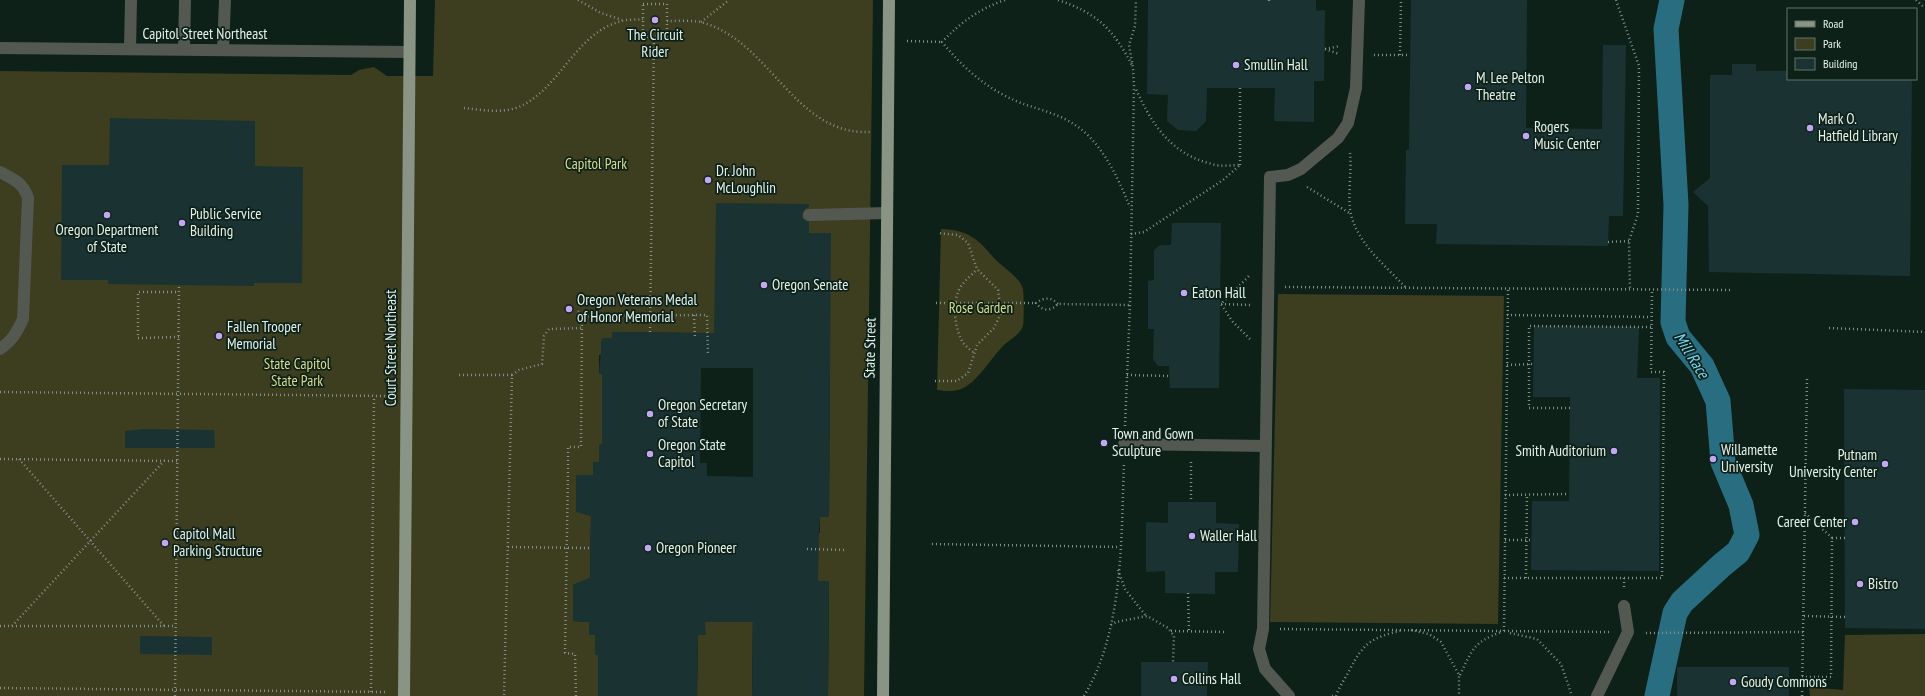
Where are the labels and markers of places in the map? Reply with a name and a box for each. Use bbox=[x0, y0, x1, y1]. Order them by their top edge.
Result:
marker: The Circuit Rider bbox=[650, 15, 660, 25]
place label: The Circuit Rider bbox=[627, 25, 683, 61]
place label: Smullin Hall bbox=[1244, 55, 1308, 74]
marker: Smullin Hall bbox=[1231, 60, 1241, 70]
place label: M. Lee Pelton Theatre bbox=[1476, 68, 1545, 104]
marker: M. Lee Pelton Theatre bbox=[1463, 82, 1473, 92]
place label: Mark O. Hatfield Library bbox=[1818, 109, 1898, 145]
place label: Rogers Music Center bbox=[1534, 117, 1601, 153]
marker: Mark O. Hatfield Library bbox=[1805, 123, 1815, 133]
marker: Rogers Music Center bbox=[1521, 131, 1531, 141]
place label: Dr. John McLoughlin bbox=[716, 161, 776, 197]
marker: Dr. John McLoughlin bbox=[703, 175, 713, 185]
place label: Public Service Building bbox=[190, 204, 261, 240]
marker: Oregon Department of State bbox=[102, 210, 112, 220]
marker: Public Service Building bbox=[177, 218, 187, 228]
place label: Oregon Department of State bbox=[55, 220, 159, 256]
place label: Oregon Senate bbox=[772, 275, 849, 294]
marker: Oregon Senate bbox=[759, 280, 769, 290]
place label: Eaton Hall bbox=[1192, 283, 1246, 302]
marker: Eaton Hall bbox=[1179, 288, 1189, 298]
place label: Oregon Veterans Medal of Honor Memorial bbox=[577, 290, 698, 326]
marker: Oregon Veterans Medal of Honor Memorial bbox=[564, 304, 574, 314]
place label: Fallen Trooper Memorial bbox=[227, 317, 302, 353]
marker: Fallen Trooper Memorial bbox=[214, 331, 224, 341]
place label: Oregon Secretary of State bbox=[658, 395, 748, 431]
marker: Oregon Secretary of State bbox=[645, 409, 655, 419]
place label: Town and Gown Sculpture bbox=[1112, 424, 1194, 460]
place label: Oregon State Capitol bbox=[658, 435, 726, 471]
marker: Town and Gown Sculpture bbox=[1099, 438, 1109, 448]
place label: Willamette University bbox=[1721, 440, 1778, 476]
place label: Smith Auditorium bbox=[1516, 441, 1606, 460]
place label: Putnam University Center bbox=[1789, 445, 1878, 481]
marker: Smith Auditorium bbox=[1609, 446, 1619, 456]
marker: Oregon State Capitol bbox=[645, 449, 655, 459]
marker: Willamette University bbox=[1708, 454, 1718, 464]
marker: Putnam University Center bbox=[1880, 459, 1890, 469]
place label: Career Center bbox=[1777, 512, 1848, 531]
marker: Career Center bbox=[1850, 517, 1860, 527]
place label: Capitol Mall Parking Structure bbox=[173, 524, 262, 560]
place label: Waller Hall bbox=[1200, 526, 1258, 545]
marker: Waller Hall bbox=[1187, 531, 1197, 541]
marker: Capitol Mall Parking Structure bbox=[160, 538, 170, 548]
place label: Oregon Pioneer bbox=[656, 538, 738, 557]
marker: Oregon Pioneer bbox=[643, 543, 653, 553]
place label: Bistro bbox=[1868, 574, 1898, 593]
marker: Bistro bbox=[1855, 579, 1865, 589]
place label: Collins Hall bbox=[1182, 669, 1242, 688]
place label: Goudy Commons bbox=[1741, 672, 1827, 691]
marker: Collins Hall bbox=[1169, 674, 1179, 684]
marker: Goudy Commons bbox=[1728, 677, 1738, 687]

